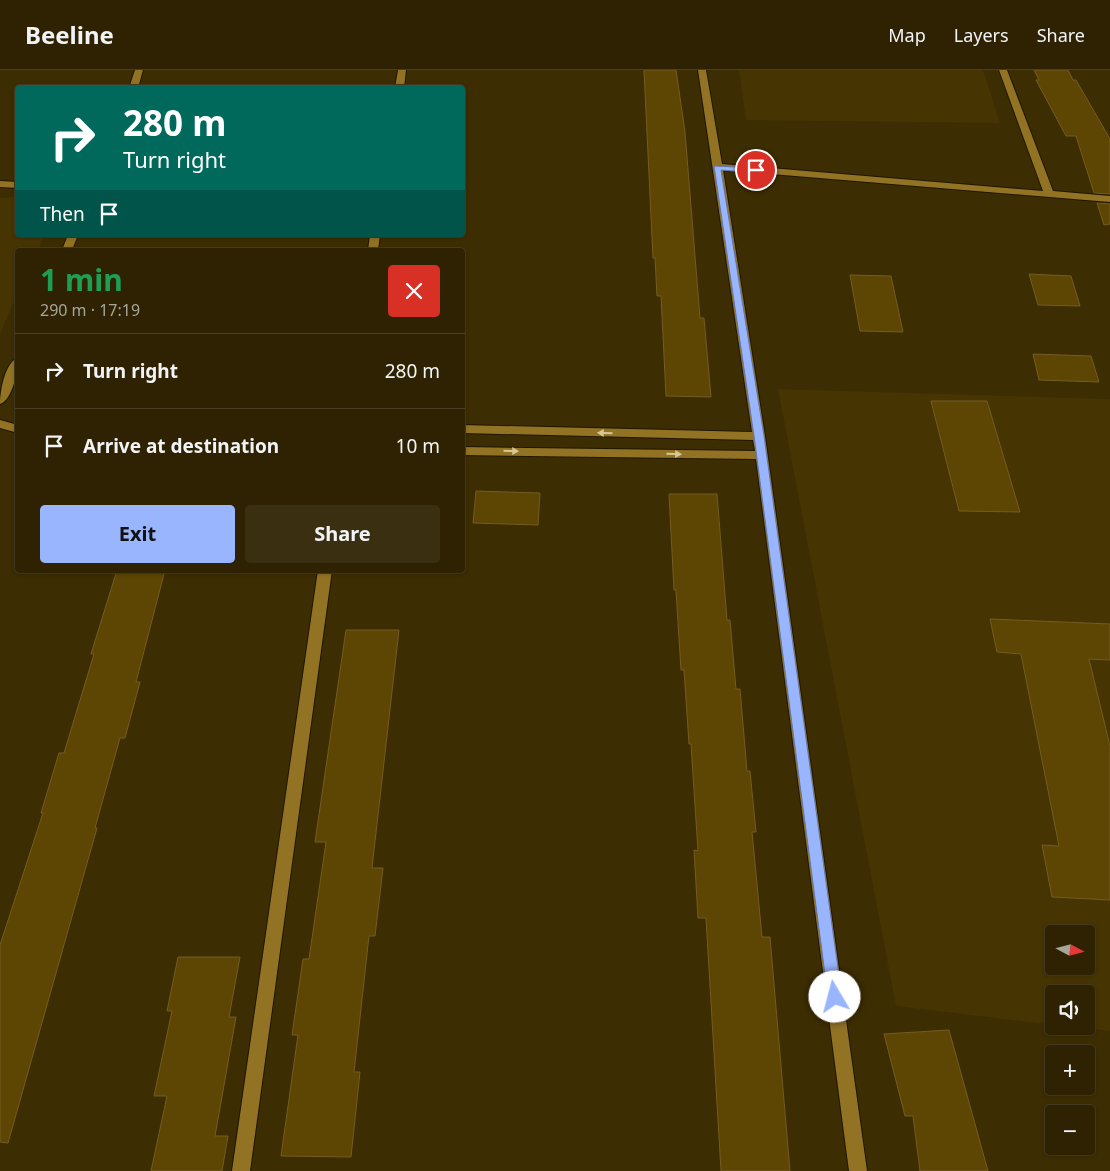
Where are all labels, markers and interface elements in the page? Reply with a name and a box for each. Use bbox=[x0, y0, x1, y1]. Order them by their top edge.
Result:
text: Beeline bbox=[25, 18, 114, 51]
text: Map bbox=[888, 23, 926, 47]
text: Layers bbox=[954, 23, 1009, 47]
text: Share bbox=[1037, 23, 1085, 47]
text: 280 m bbox=[123, 99, 226, 146]
icon: right bbox=[40, 105, 105, 170]
text: Turn right bbox=[123, 144, 226, 174]
pin bbox=[735, 149, 777, 191]
icon: arrive bbox=[742, 156, 770, 184]
icon: arrive bbox=[95, 200, 123, 228]
text: Then bbox=[40, 201, 85, 227]
text: 1 min bbox=[40, 259, 123, 300]
button: close bbox=[388, 265, 440, 317]
text: 290 m · 17:19 bbox=[40, 299, 140, 321]
icon: right bbox=[40, 357, 68, 385]
text: Turn right bbox=[83, 358, 178, 384]
text: 280 m bbox=[385, 358, 440, 384]
one-way arrow bbox=[597, 428, 613, 436]
icon: arrive bbox=[40, 432, 68, 460]
text: Arrive at destination bbox=[83, 433, 279, 459]
text: 10 m bbox=[396, 433, 440, 459]
one-way arrow bbox=[503, 447, 519, 455]
one-way arrow bbox=[666, 450, 682, 458]
button: Exit bbox=[40, 505, 235, 563]
button: Share bbox=[245, 505, 440, 563]
north arrow bbox=[1045, 925, 1095, 975]
map controls bbox=[1045, 925, 1095, 1155]
position arrow bbox=[808, 970, 860, 1022]
button: sound bbox=[1045, 985, 1095, 1035]
button: + bbox=[1045, 1045, 1095, 1095]
button: − bbox=[1045, 1105, 1095, 1155]

